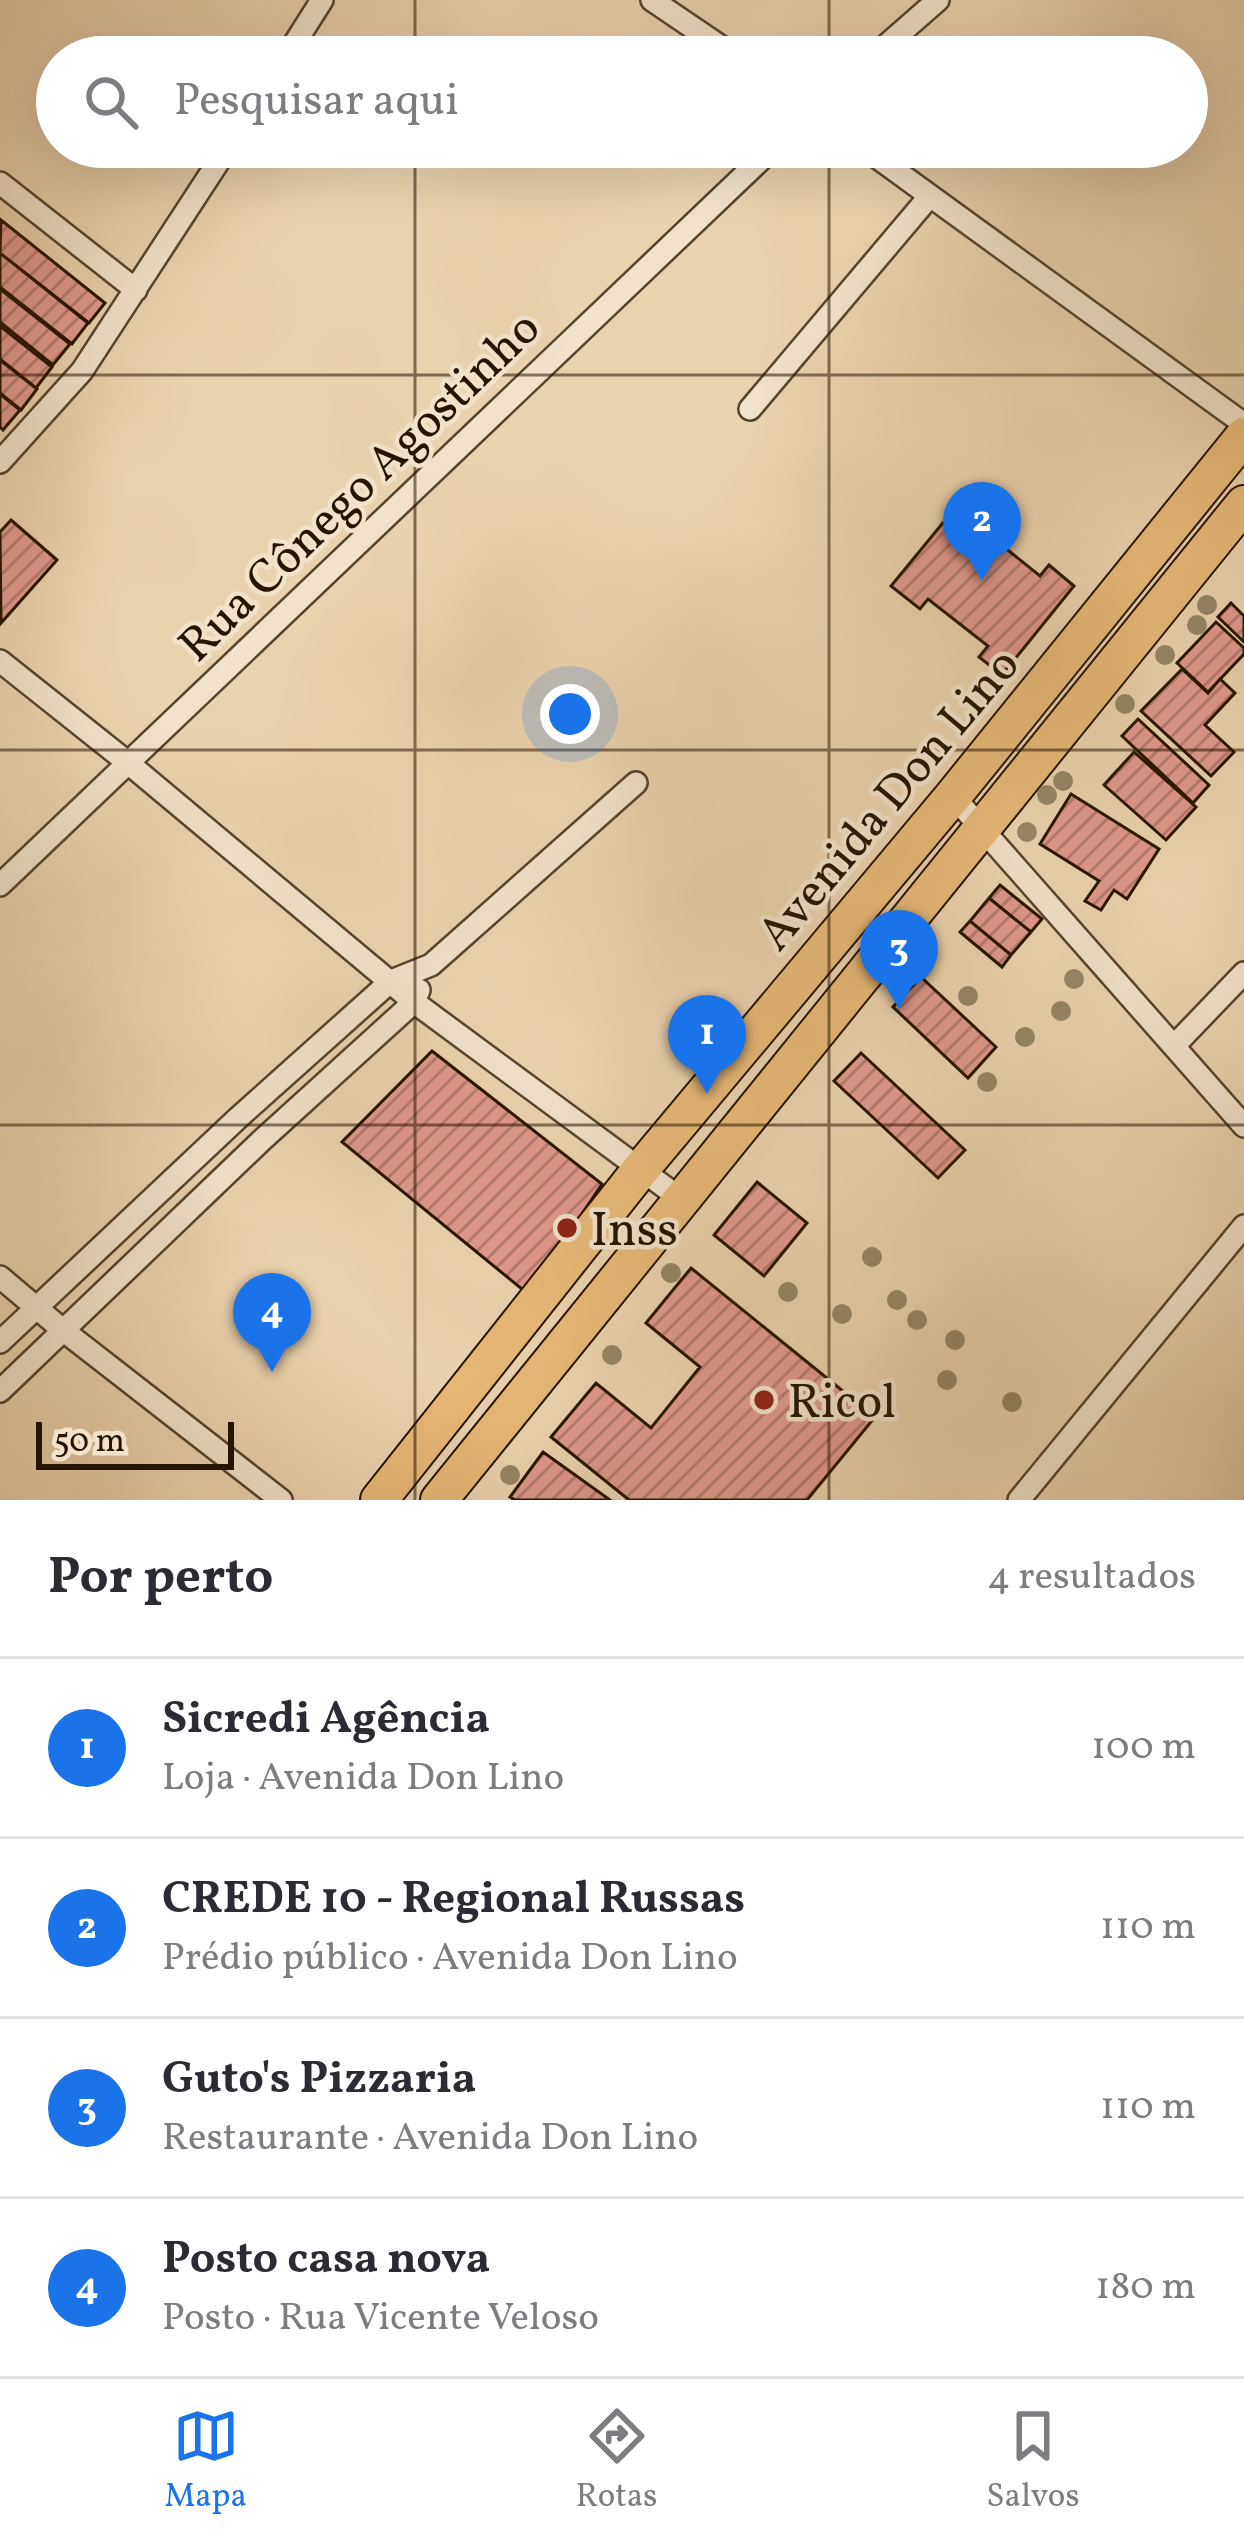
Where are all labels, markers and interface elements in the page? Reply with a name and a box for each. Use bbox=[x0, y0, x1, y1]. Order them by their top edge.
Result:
search box bbox=[36, 36, 1208, 168]
icon: search bbox=[78, 69, 144, 135]
text: Pesquisar aqui bbox=[174, 71, 459, 134]
street label: Rua Cônego Agostinho bbox=[165, 297, 557, 679]
pin: 2 bbox=[943, 482, 1021, 581]
street label: Avenida Don Lino bbox=[744, 635, 1037, 967]
your location bbox=[540, 684, 600, 744]
pin: 3 bbox=[860, 910, 938, 1009]
pin: 1 bbox=[668, 995, 746, 1094]
place label: Inss bbox=[591, 1199, 678, 1266]
marker: Inss bbox=[554, 1215, 580, 1241]
pin: 4 bbox=[233, 1273, 311, 1372]
place label: Ricol bbox=[788, 1371, 896, 1438]
marker: Ricol bbox=[751, 1387, 777, 1413]
scale bar bbox=[36, 1416, 234, 1469]
text: 50 m bbox=[54, 1420, 125, 1466]
text: Por perto bbox=[48, 1543, 273, 1614]
text: 4 resultados bbox=[987, 1551, 1196, 1605]
text: Sicredi Agência bbox=[162, 1689, 490, 1752]
text: 1 bbox=[79, 1721, 95, 1775]
text: 100 m bbox=[1091, 1721, 1196, 1775]
text: Loja · Avenida Don Lino bbox=[162, 1752, 564, 1806]
text: CREDE 10 - Regional Russas bbox=[162, 1869, 745, 1932]
text: 2 bbox=[77, 1901, 97, 1955]
text: 110 m bbox=[1100, 1901, 1196, 1955]
text: Prédio público · Avenida Don Lino bbox=[162, 1932, 738, 1986]
text: Guto's Pizzaria bbox=[162, 2049, 476, 2112]
text: 3 bbox=[77, 2081, 97, 2135]
text: 110 m bbox=[1100, 2081, 1196, 2135]
text: Restaurante · Avenida Don Lino bbox=[162, 2112, 698, 2166]
text: Posto casa nova bbox=[162, 2229, 490, 2292]
text: 4 bbox=[75, 2261, 99, 2315]
text: 180 m bbox=[1095, 2261, 1196, 2315]
text: Posto · Rua Vicente Veloso bbox=[162, 2292, 599, 2346]
tab: Mapa bbox=[164, 2403, 247, 2521]
tab: Rotas bbox=[576, 2403, 657, 2521]
tab: Salvos bbox=[986, 2403, 1080, 2521]

